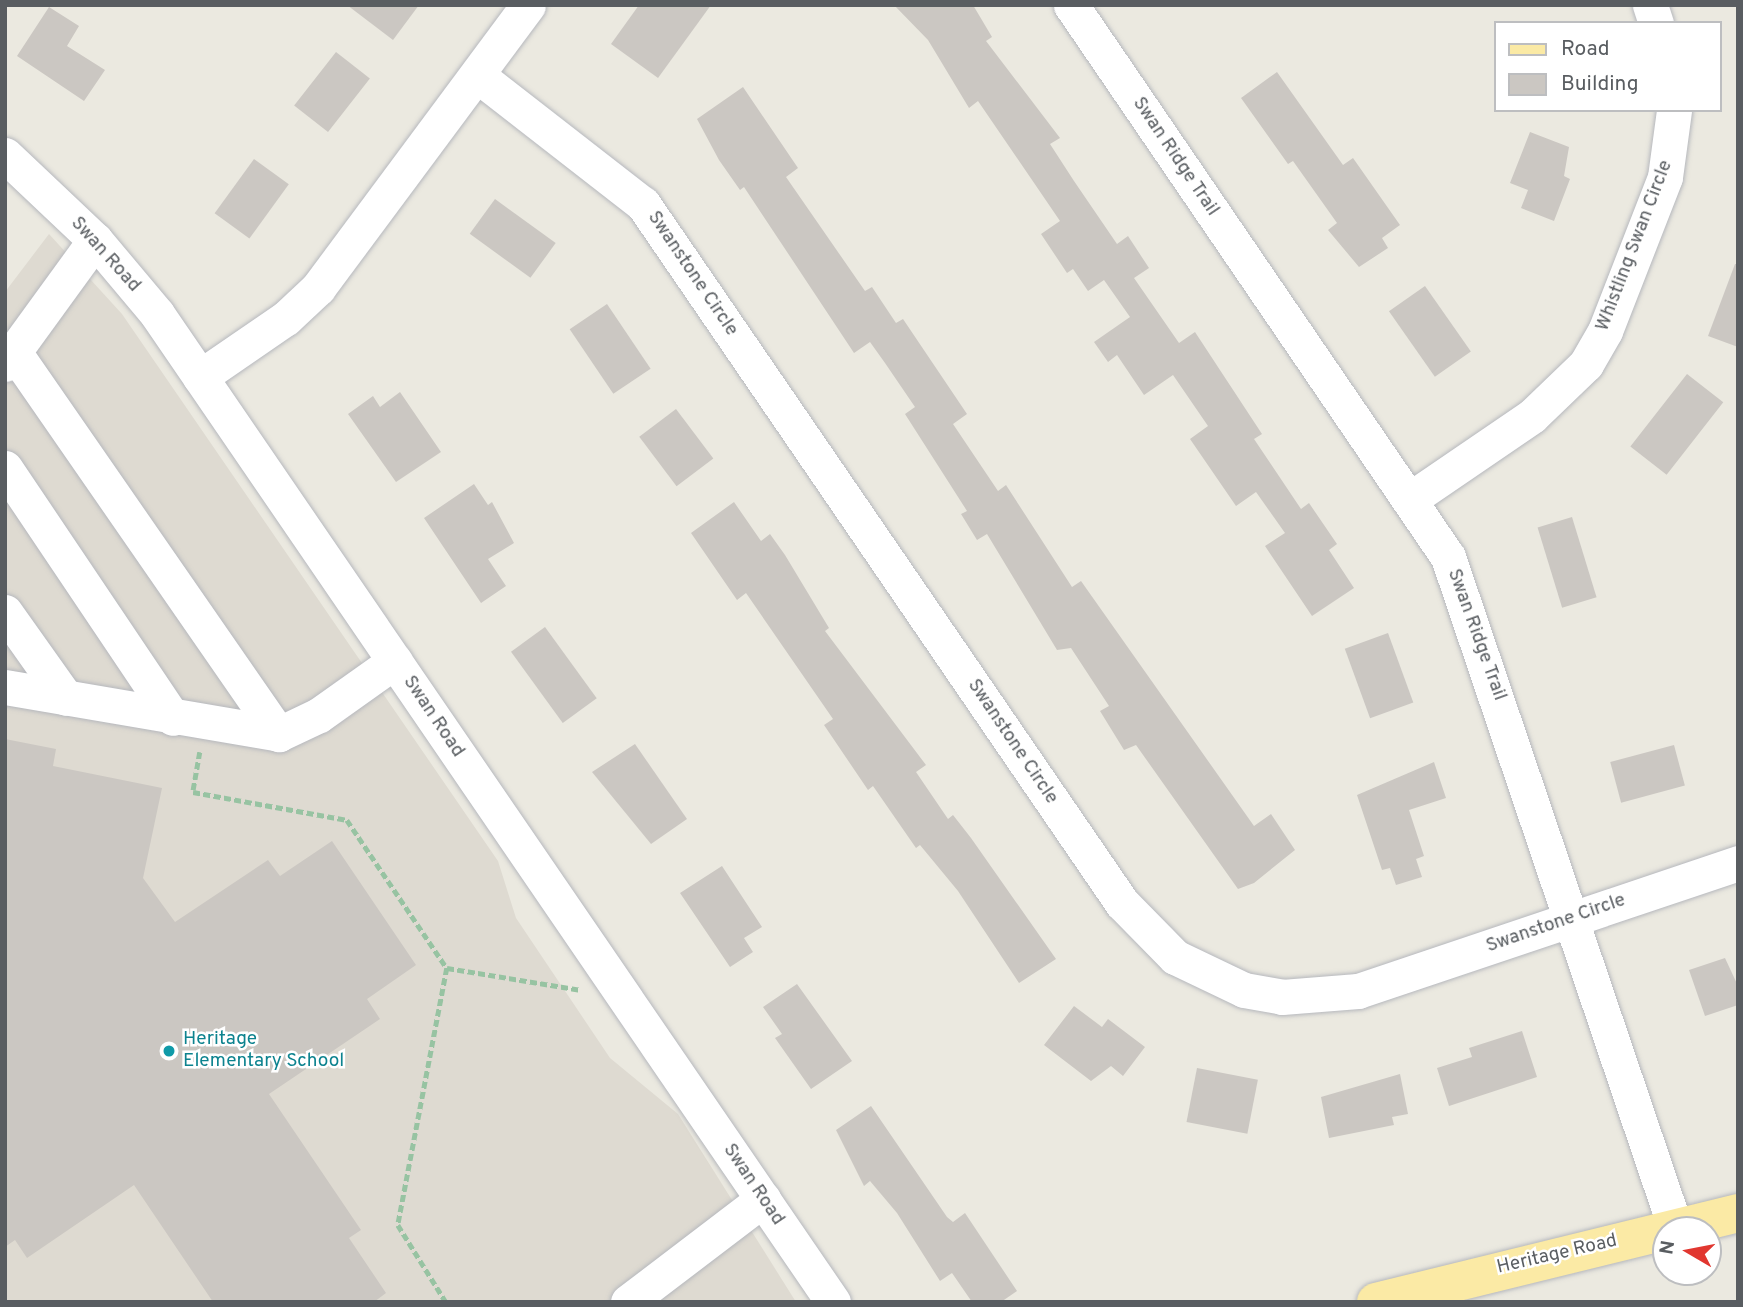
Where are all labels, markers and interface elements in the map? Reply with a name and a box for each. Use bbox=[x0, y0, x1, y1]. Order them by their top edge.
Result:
legend bbox=[1494, 21, 1722, 112]
text: Road bbox=[1561, 36, 1610, 63]
text: Building bbox=[1561, 71, 1639, 98]
street label: Swan Ridge Trail bbox=[1127, 93, 1223, 221]
street label: Whistling Swan Circle bbox=[1592, 157, 1678, 335]
street label: Swanstone Circle bbox=[642, 207, 742, 341]
street label: Swan Road bbox=[65, 213, 145, 297]
street label: Swan Ridge Trail bbox=[1441, 566, 1511, 704]
street label: Swan Road bbox=[397, 672, 469, 762]
street label: Swanstone Circle bbox=[962, 675, 1062, 809]
street label: Swanstone Circle bbox=[1483, 890, 1629, 958]
place label: Heritage Elementary School bbox=[183, 1029, 344, 1073]
marker: Heritage Elementary School bbox=[161, 1043, 177, 1059]
street label: Swan Road bbox=[717, 1140, 789, 1230]
north arrow bbox=[1652, 1216, 1722, 1286]
street label: Heritage Road bbox=[1495, 1230, 1619, 1280]
text: N bbox=[1655, 1239, 1681, 1257]

